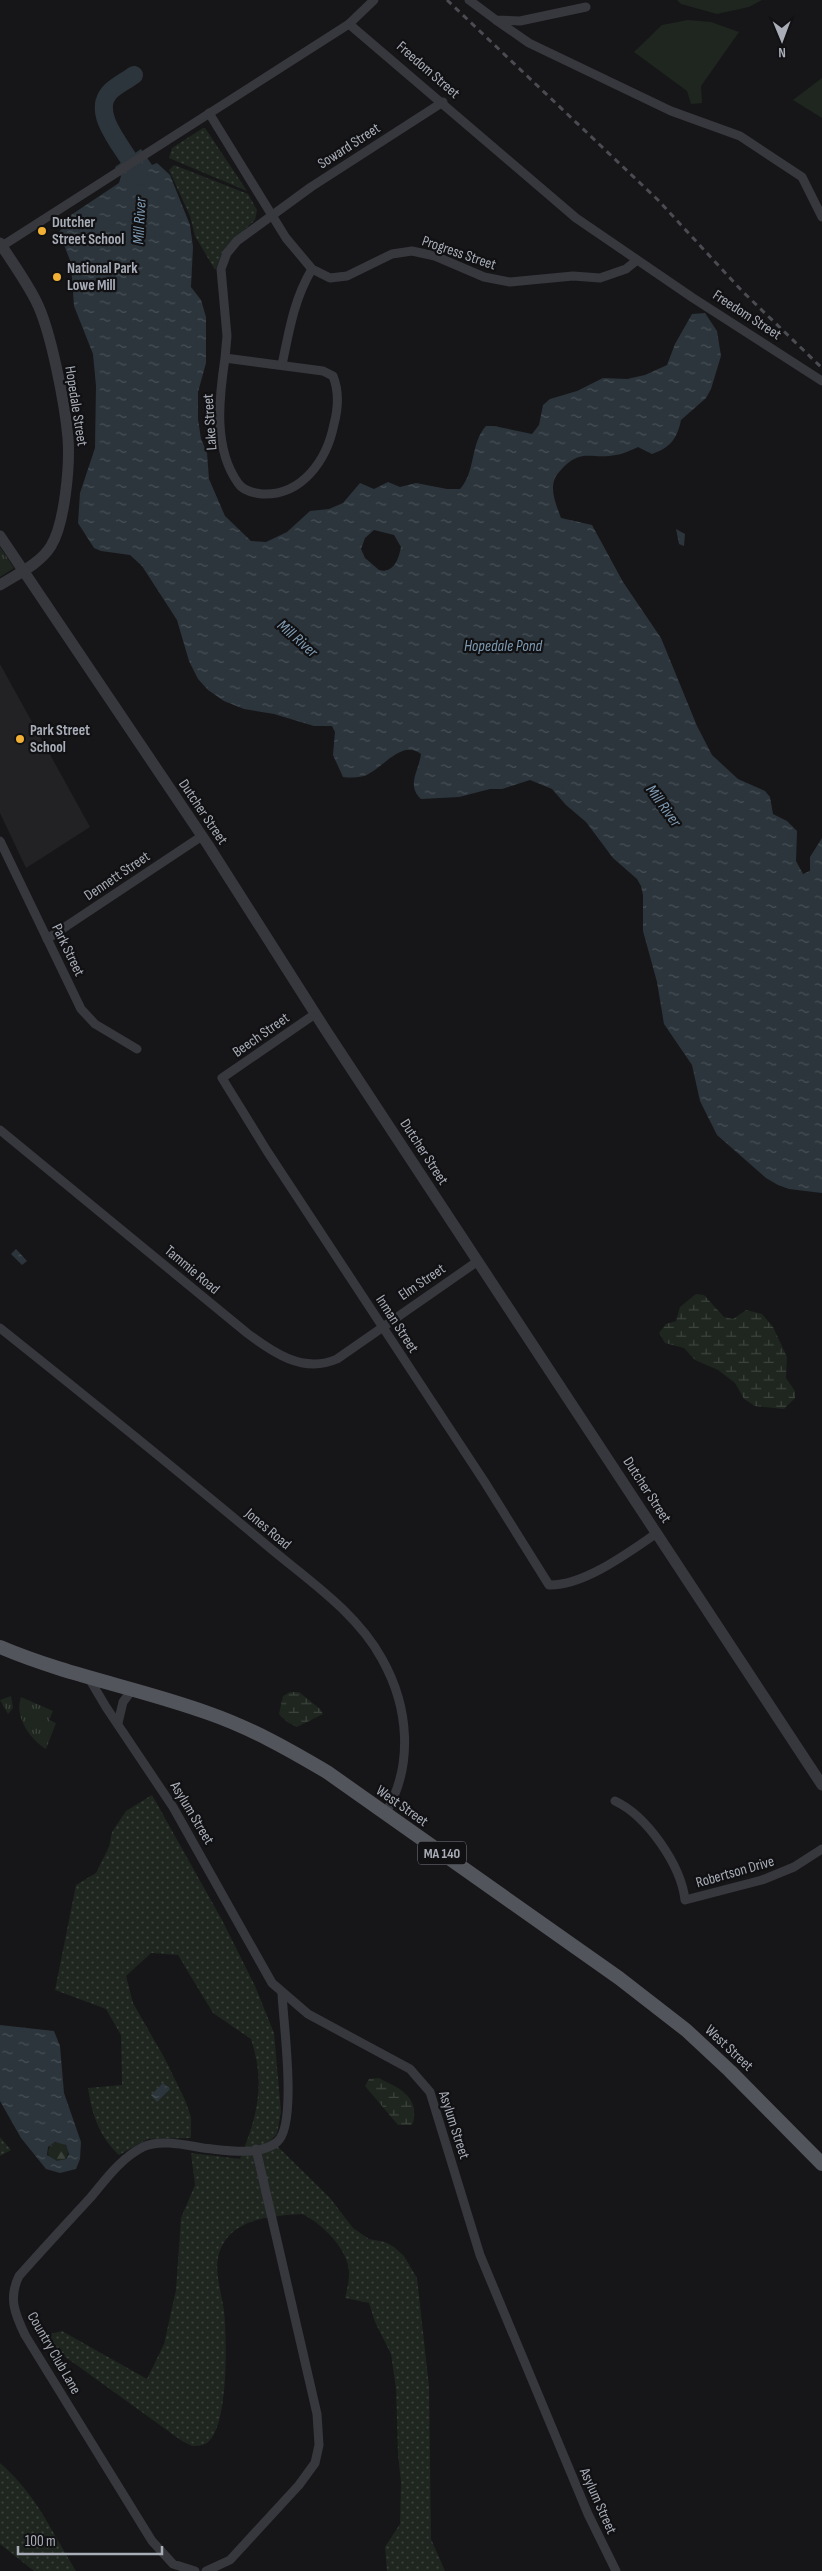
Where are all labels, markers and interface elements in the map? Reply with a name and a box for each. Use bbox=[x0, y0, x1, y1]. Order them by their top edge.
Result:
north arrow bbox=[757, 15, 807, 65]
street label: Freedom Street bbox=[392, 37, 464, 103]
text: N bbox=[778, 44, 786, 61]
street label: Soward Street bbox=[314, 118, 384, 173]
water label: Mill River bbox=[129, 196, 151, 245]
place label: Dutcher Street School bbox=[52, 213, 124, 249]
marker: Dutcher Street School bbox=[36, 225, 48, 237]
street label: Progress Street bbox=[419, 231, 499, 275]
place label: National Park Lowe Mill bbox=[67, 259, 138, 295]
marker: National Park Lowe Mill bbox=[51, 271, 63, 283]
street label: Freedom Street bbox=[709, 286, 785, 344]
street label: Hopedale Street bbox=[60, 365, 92, 448]
street label: Lake Street bbox=[199, 393, 221, 451]
water label: Mill River bbox=[273, 616, 321, 662]
water label: Hopedale Pond bbox=[464, 637, 543, 656]
place label: Park Street School bbox=[30, 721, 90, 757]
marker: Park Street School bbox=[14, 733, 26, 745]
street label: Dutcher Street bbox=[174, 776, 232, 849]
water label: Mill River bbox=[641, 781, 685, 831]
street label: Dennett Street bbox=[80, 847, 154, 905]
street label: Park Street bbox=[47, 921, 89, 980]
street label: Beech Street bbox=[229, 1008, 293, 1061]
street label: Dutcher Street bbox=[396, 1115, 453, 1189]
street label: Tammie Road bbox=[160, 1241, 224, 1299]
street label: Elm Street bbox=[395, 1259, 449, 1305]
street label: Inman Street bbox=[371, 1291, 423, 1357]
street label: Dutcher Street bbox=[619, 1453, 676, 1527]
street label: Jones Road bbox=[240, 1504, 295, 1554]
street label: Asylum Street bbox=[165, 1777, 218, 1848]
street label: West Street bbox=[372, 1781, 432, 1831]
road number: MA 140 bbox=[418, 1842, 466, 1865]
street label: Robertson Drive bbox=[694, 1852, 776, 1892]
street label: West Street bbox=[701, 2021, 758, 2076]
street label: Asylum Street bbox=[434, 2088, 474, 2162]
street label: Country Club Lane bbox=[23, 2308, 85, 2398]
street label: Asylum Street bbox=[575, 2464, 621, 2537]
scale bar bbox=[18, 2524, 161, 2556]
text: 100 m bbox=[25, 2532, 56, 2551]

